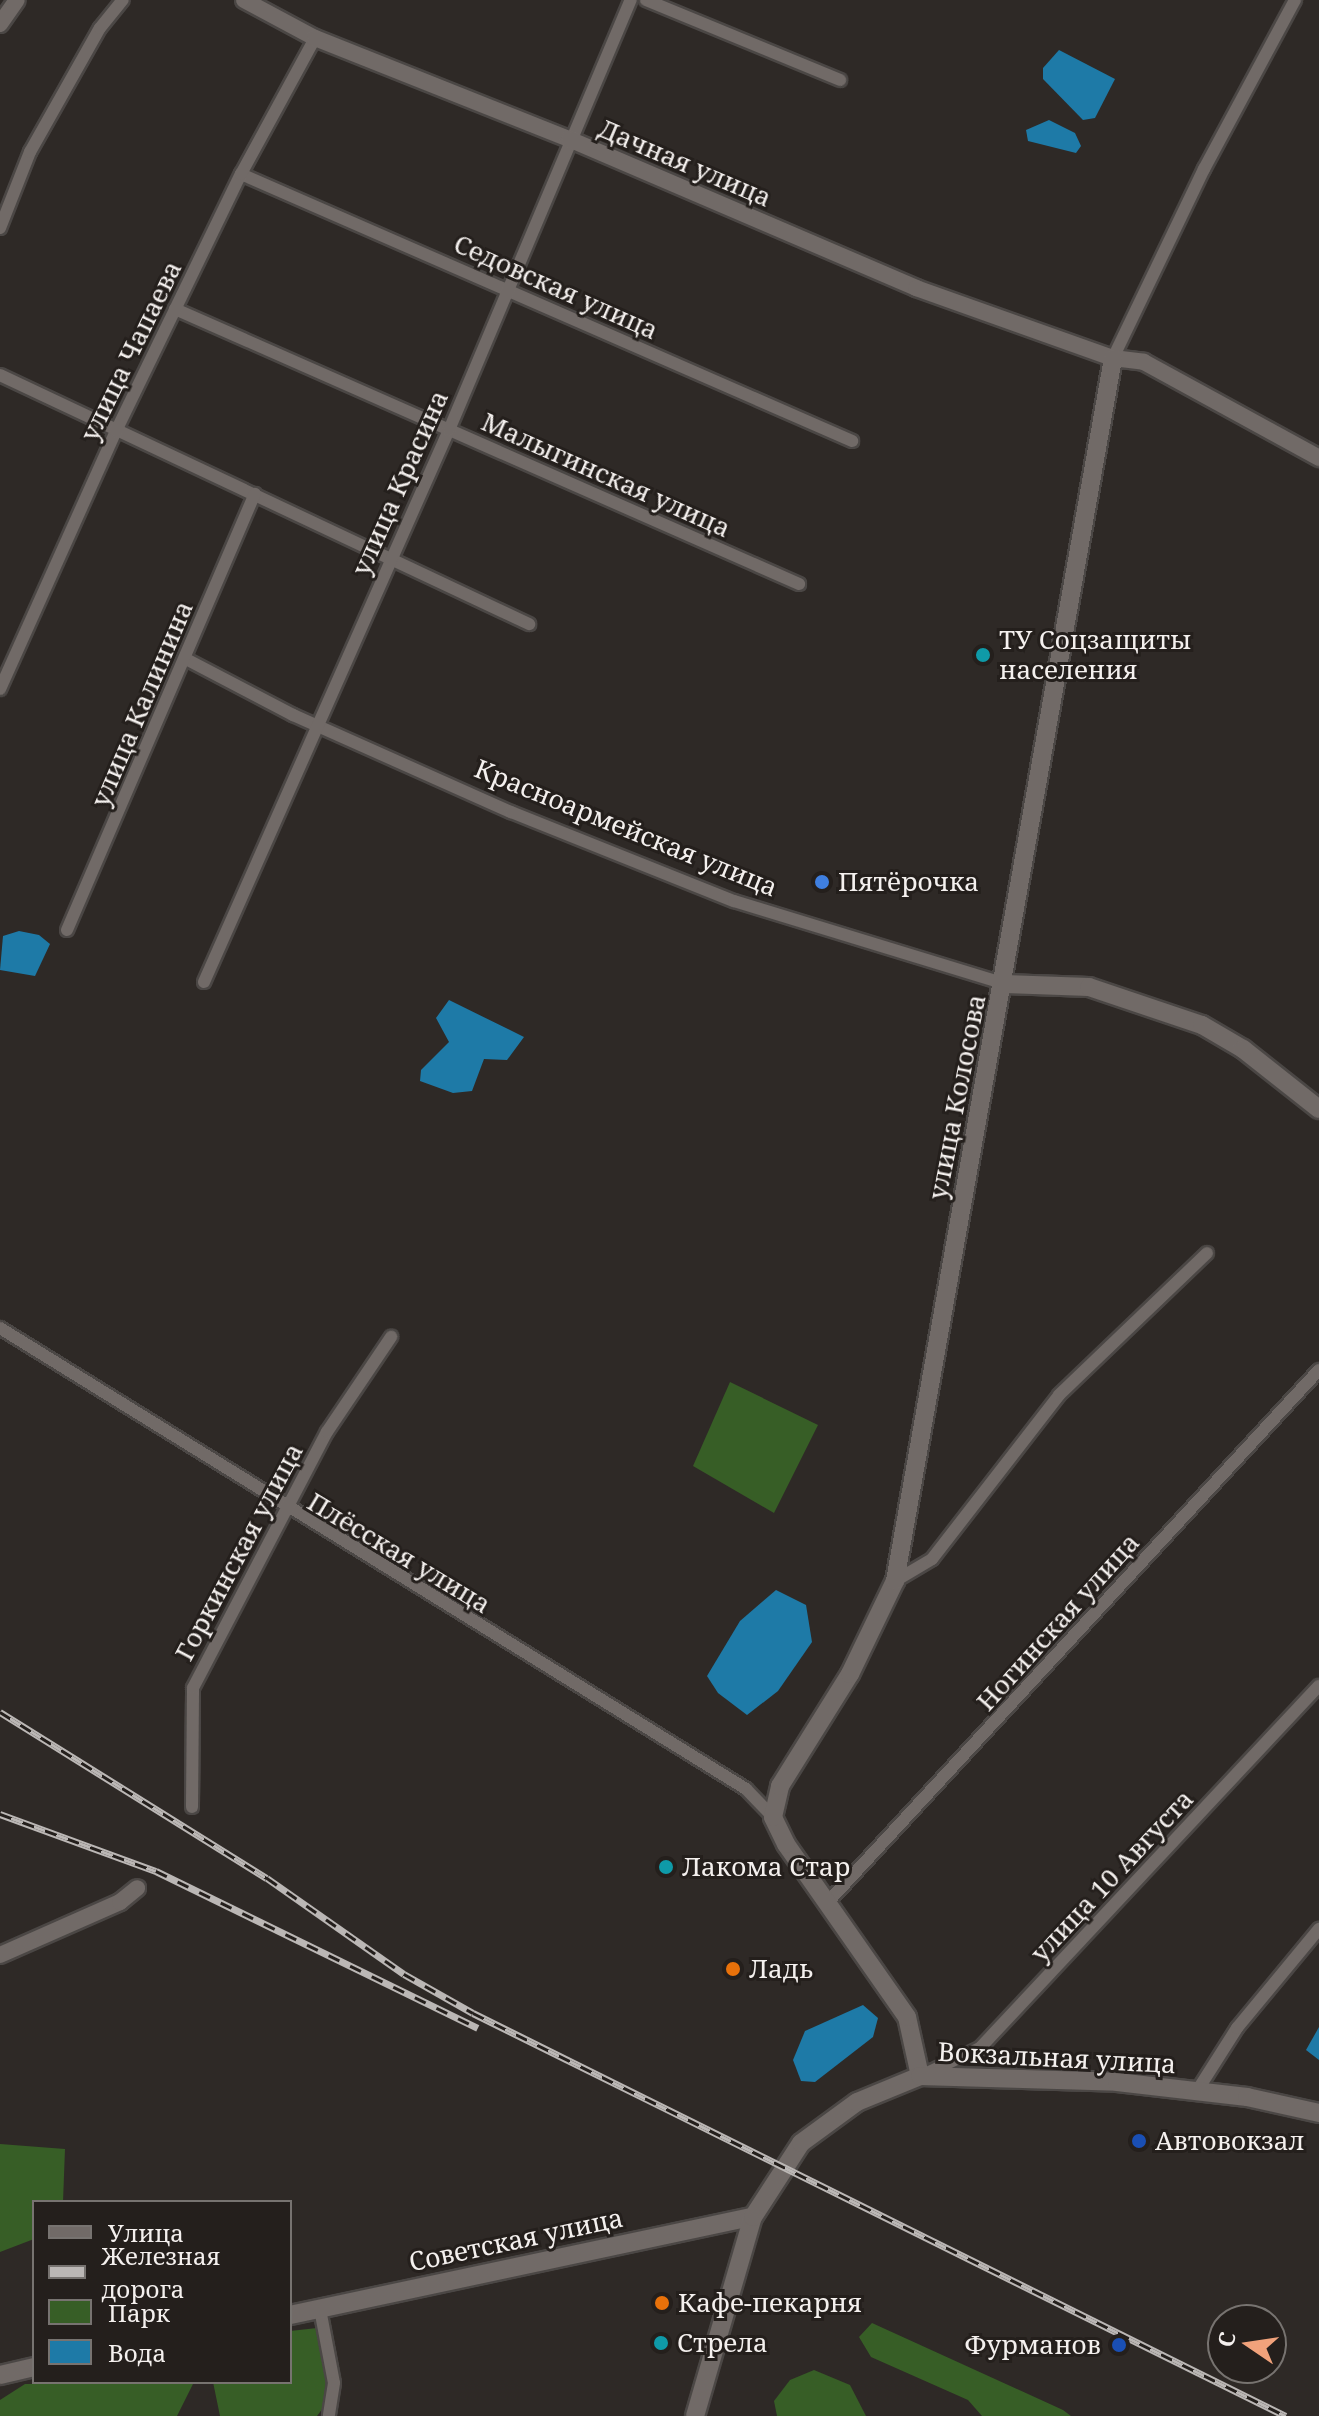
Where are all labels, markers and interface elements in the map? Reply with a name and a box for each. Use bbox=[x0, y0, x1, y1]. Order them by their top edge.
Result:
street label: Дачная улица bbox=[594, 113, 776, 213]
street label: Седовская улица bbox=[449, 228, 663, 346]
street label: улица Чапаева bbox=[74, 256, 188, 446]
street label: улица Красина bbox=[345, 386, 455, 580]
street label: Малыгинская улица bbox=[477, 406, 735, 544]
street label: улица Калинина bbox=[84, 596, 200, 812]
place label: ТУ Соцзащиты населения bbox=[999, 624, 1191, 686]
marker: ТУ Соцзащиты населения bbox=[974, 646, 992, 664]
street label: Красноармейская улица bbox=[470, 753, 782, 903]
place label: Пятёрочка bbox=[838, 866, 979, 898]
marker: Пятёрочка bbox=[813, 873, 831, 891]
street label: улица Колосова bbox=[922, 992, 992, 1202]
street label: Горкинская улица bbox=[169, 1438, 309, 1666]
street label: Плёсская улица bbox=[302, 1486, 496, 1620]
street label: Ногинская улица bbox=[970, 1527, 1146, 1717]
street label: улица 10 Августа bbox=[1024, 1783, 1200, 1969]
place label: Лакома Стар bbox=[682, 1851, 850, 1883]
marker: Лакома Стар bbox=[657, 1858, 675, 1876]
place label: Ладь bbox=[749, 1953, 813, 1985]
marker: Ладь bbox=[724, 1960, 742, 1978]
street label: Вокзальная улица bbox=[937, 2036, 1177, 2080]
place label: Автовокзал bbox=[1155, 2125, 1304, 2157]
marker: Автовокзал bbox=[1130, 2132, 1148, 2150]
legend bbox=[32, 2200, 292, 2384]
street label: Советская улица bbox=[406, 2202, 626, 2278]
text: Улица bbox=[108, 2216, 184, 2249]
text: Железная дорога bbox=[102, 2239, 220, 2305]
place label: Кафе-пекарня bbox=[678, 2287, 862, 2319]
marker: Кафе-пекарня bbox=[653, 2294, 671, 2312]
text: Парк bbox=[108, 2296, 170, 2329]
north arrow bbox=[1207, 2304, 1287, 2384]
place label: Стрела bbox=[677, 2327, 768, 2359]
place label: Фурманов bbox=[964, 2329, 1101, 2361]
text: С bbox=[1209, 2329, 1242, 2349]
marker: Стрела bbox=[652, 2334, 670, 2352]
marker: Фурманов bbox=[1108, 2334, 1130, 2356]
text: Вода bbox=[108, 2336, 166, 2369]

